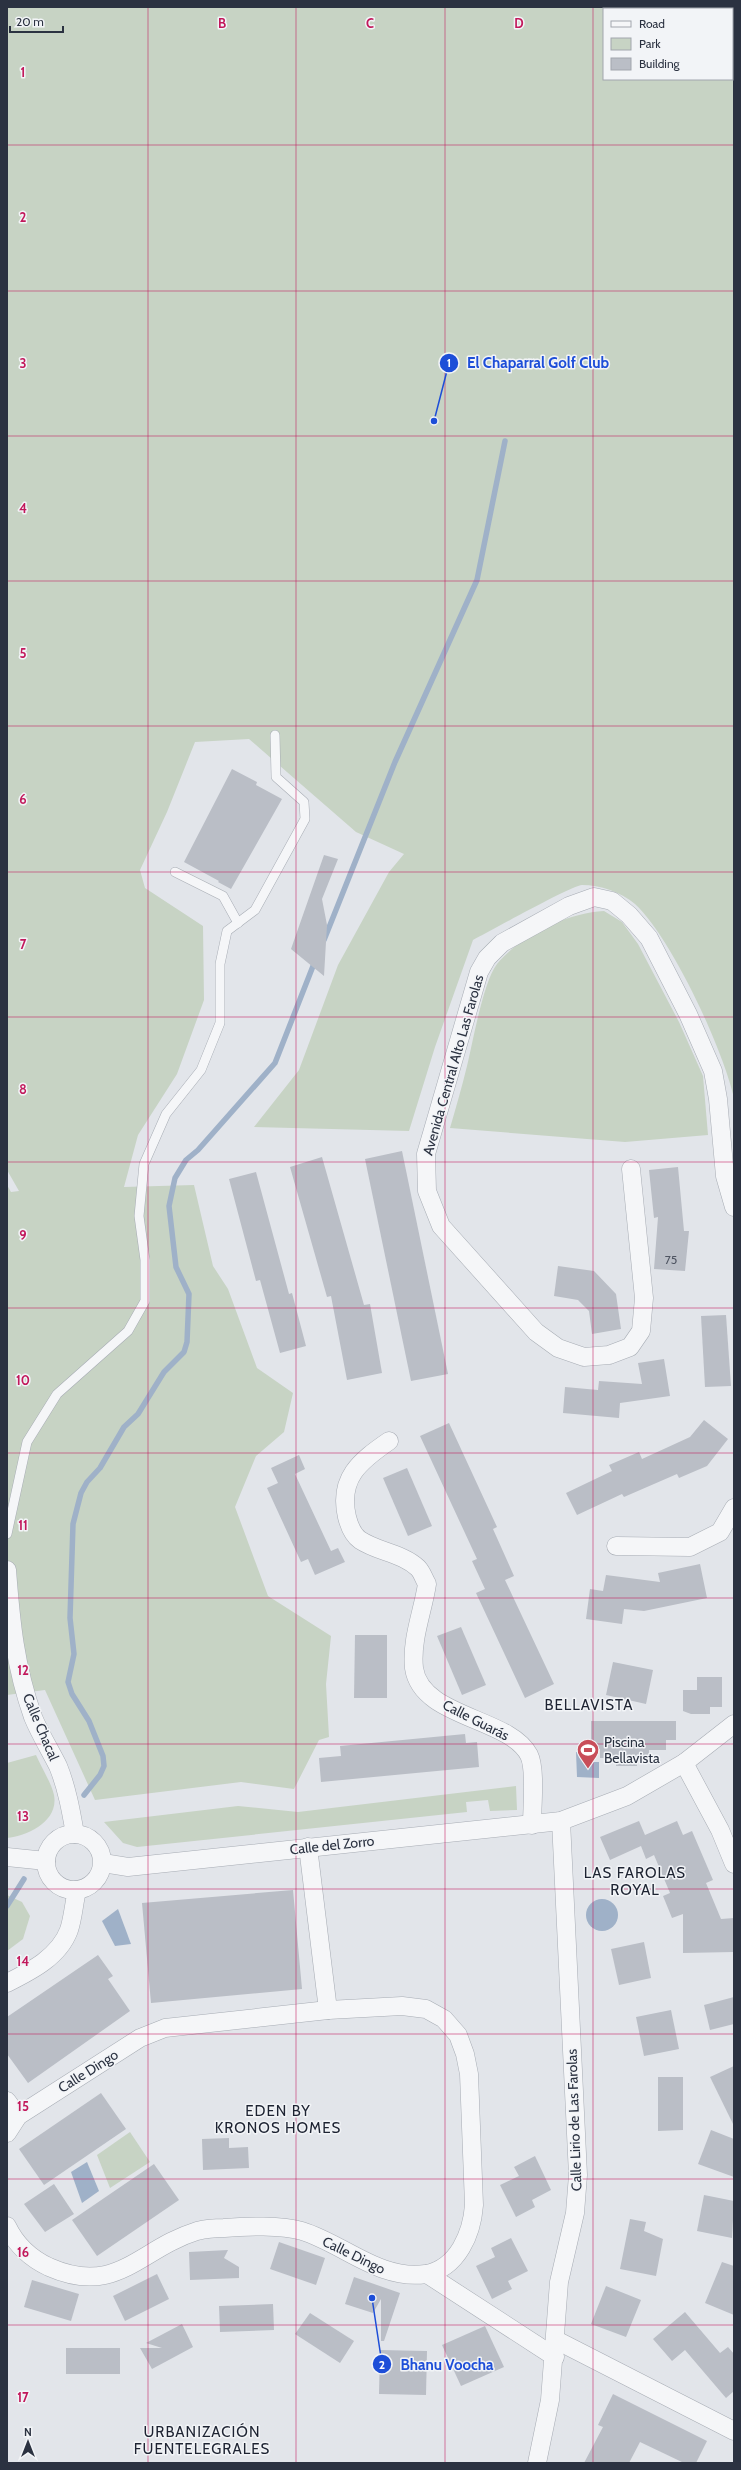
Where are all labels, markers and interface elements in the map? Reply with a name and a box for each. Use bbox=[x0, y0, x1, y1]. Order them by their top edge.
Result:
scale bar bbox=[10, 8, 63, 34]
legend bbox=[603, 8, 733, 80]
text: 20 m bbox=[16, 14, 44, 29]
text: B bbox=[218, 15, 226, 31]
text: C bbox=[366, 15, 374, 31]
text: D bbox=[514, 15, 524, 31]
text: Road bbox=[639, 16, 665, 31]
text: Park bbox=[639, 36, 661, 51]
text: Building bbox=[639, 56, 681, 71]
text: 1 bbox=[21, 64, 25, 80]
text: 2 bbox=[20, 209, 27, 225]
callout: El Chaparral Golf Club bbox=[439, 349, 617, 376]
text: El Chaparral Golf Club bbox=[467, 354, 609, 372]
text: 3 bbox=[19, 355, 27, 371]
text: 1 bbox=[447, 355, 451, 370]
text: 4 bbox=[19, 500, 27, 516]
text: 5 bbox=[20, 645, 27, 661]
text: 6 bbox=[19, 791, 27, 807]
text: 7 bbox=[20, 936, 27, 952]
street label: Avenida Central Alto Las Farolas bbox=[419, 972, 487, 1157]
text: 8 bbox=[19, 1081, 27, 1097]
text: 9 bbox=[19, 1227, 27, 1243]
house number: 75 bbox=[665, 1252, 677, 1267]
text: 10 bbox=[16, 1372, 30, 1388]
text: 11 bbox=[18, 1517, 28, 1533]
text: 12 bbox=[17, 1662, 29, 1678]
street label: Calle Chacal bbox=[19, 1691, 64, 1764]
street label: Calle Guarás bbox=[440, 1696, 513, 1745]
district label: BELLAVISTA bbox=[545, 1696, 633, 1714]
place label: Piscina Bellavista bbox=[604, 1733, 660, 1767]
sports icon: Piscina Bellavista bbox=[575, 1737, 601, 1770]
text: 13 bbox=[17, 1808, 29, 1824]
street label: Calle del Zorro bbox=[289, 1832, 375, 1858]
district label: LAS FAROLAS ROYAL bbox=[584, 1864, 686, 1899]
text: 14 bbox=[17, 1953, 29, 1969]
street label: Calle Dingo bbox=[55, 2045, 122, 2097]
street label: Calle Lirio de Las Farolas bbox=[563, 2048, 585, 2191]
text: 15 bbox=[17, 2098, 29, 2114]
district label: EDEN BY KRONOS HOMES bbox=[215, 2102, 341, 2137]
street label: Calle Dingo bbox=[320, 2232, 389, 2278]
text: 16 bbox=[17, 2244, 29, 2260]
callout: Bhanu Voocha bbox=[372, 2351, 501, 2378]
text: Bhanu Voocha bbox=[400, 2356, 494, 2374]
text: 2 bbox=[379, 2357, 385, 2372]
text: 17 bbox=[17, 2389, 29, 2405]
north arrow bbox=[8, 2422, 48, 2462]
district label: URBANIZACIÓN FUENTELEGRALES bbox=[134, 2422, 270, 2458]
text: N bbox=[24, 2425, 32, 2439]

